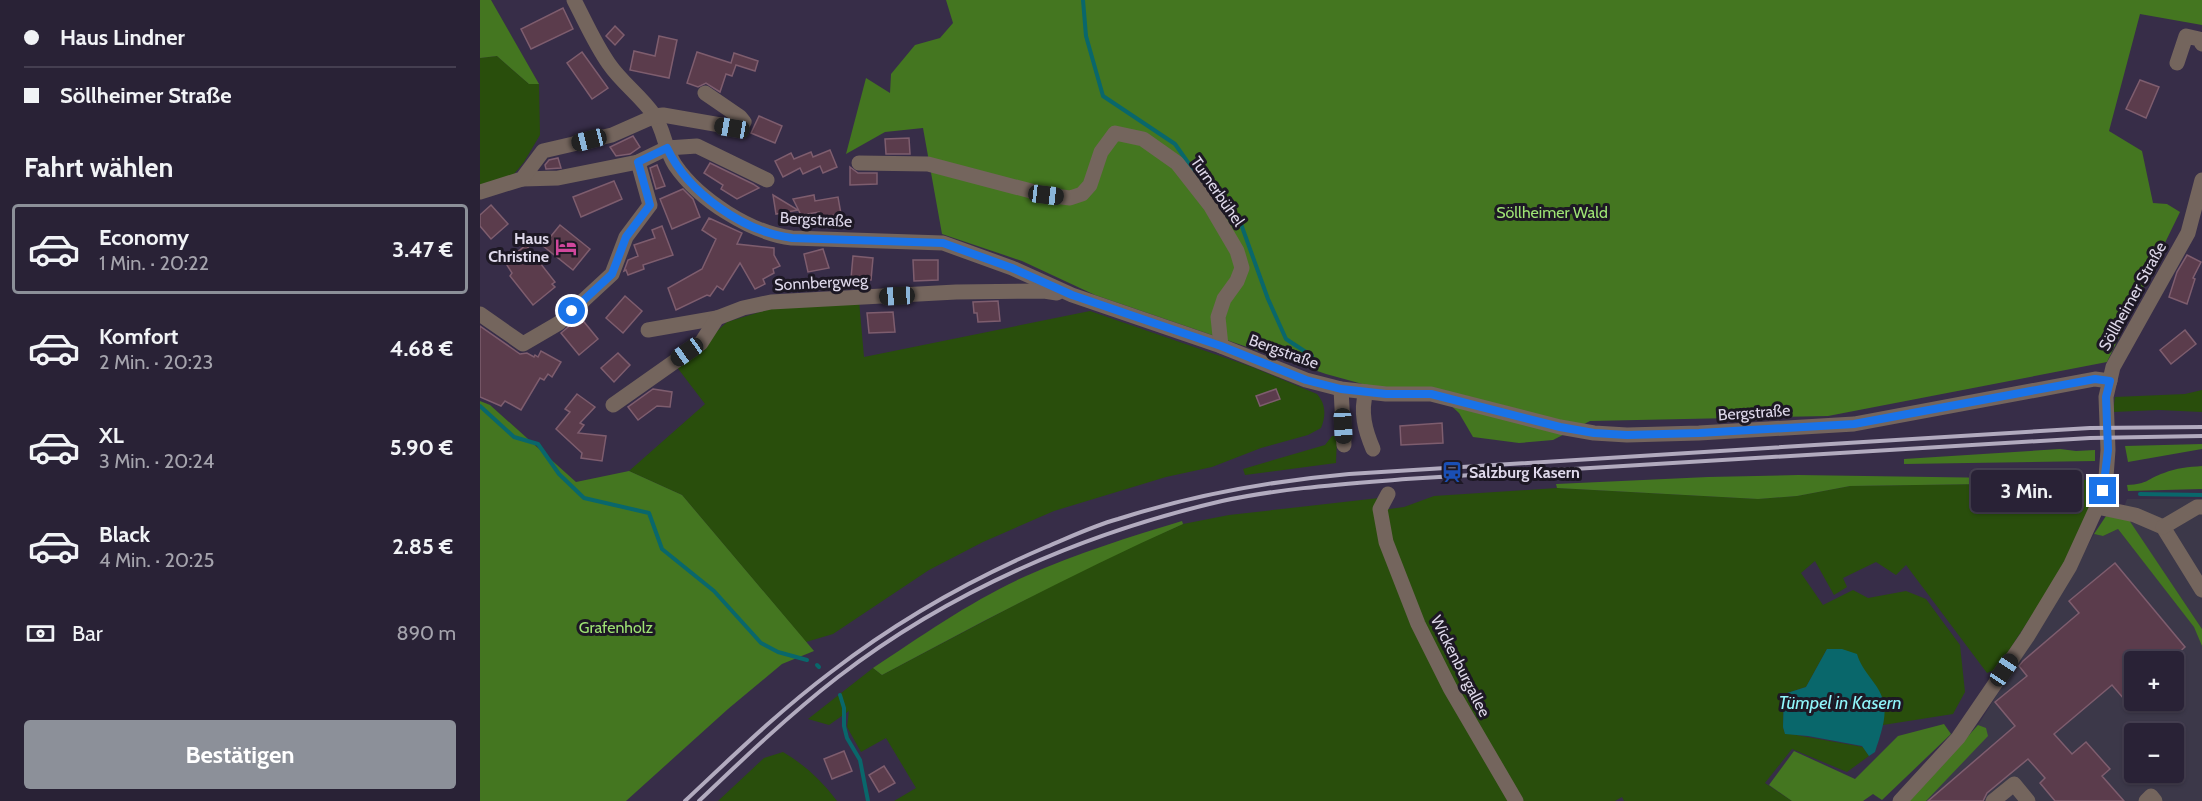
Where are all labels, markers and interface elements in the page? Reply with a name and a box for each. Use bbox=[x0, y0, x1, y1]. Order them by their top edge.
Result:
text: Haus Lindner bbox=[60, 24, 185, 51]
text: Söllheimer Straße bbox=[60, 82, 231, 109]
car bbox=[713, 116, 751, 140]
car bbox=[569, 127, 609, 153]
text: Fahrt wählen bbox=[24, 151, 173, 184]
street label: Turnerbühel bbox=[1187, 153, 1249, 230]
car bbox=[1027, 184, 1065, 206]
park label: Söllheimer Wald bbox=[1496, 203, 1608, 222]
street label: Bergstraße bbox=[779, 208, 853, 231]
icon: car bbox=[27, 222, 81, 276]
text: Economy bbox=[99, 224, 189, 251]
place label: Haus Christine bbox=[488, 229, 549, 266]
hotel icon: Haus Christine bbox=[554, 235, 578, 259]
text: 3.47 € bbox=[392, 236, 453, 263]
street label: Söllheimer Straße bbox=[2095, 239, 2170, 354]
text: 1 Min. · 20:22 bbox=[99, 251, 209, 275]
street label: Sonnbergweg bbox=[774, 271, 869, 294]
car bbox=[879, 286, 915, 306]
route start bbox=[558, 297, 585, 324]
icon: car bbox=[27, 321, 81, 375]
text: Komfort bbox=[99, 323, 178, 350]
street label: Bergstraße bbox=[1246, 330, 1321, 373]
car bbox=[667, 334, 707, 370]
text: 4.68 € bbox=[390, 335, 453, 362]
text: 2 Min. · 20:23 bbox=[99, 350, 213, 374]
street label: Bergstraße bbox=[1717, 400, 1791, 425]
car bbox=[1333, 408, 1353, 444]
icon: car bbox=[27, 420, 81, 474]
text: XL bbox=[99, 422, 124, 449]
text: 5.90 € bbox=[390, 434, 453, 461]
text: 3 Min. · 20:24 bbox=[99, 449, 214, 473]
station icon: Salzburg Kasern bbox=[1440, 460, 1464, 484]
place label: Salzburg Kasern bbox=[1469, 463, 1580, 482]
callout: 3 Min. bbox=[1971, 470, 2082, 512]
route end bbox=[2089, 477, 2116, 504]
text: 3 Min. bbox=[2000, 479, 2053, 503]
icon: car bbox=[27, 519, 81, 573]
text: Black bbox=[99, 521, 150, 548]
text: 2.85 € bbox=[392, 533, 453, 560]
text: 4 Min. · 20:25 bbox=[99, 548, 214, 572]
street label: Wickenburgallee bbox=[1427, 612, 1494, 720]
icon: cash bbox=[24, 617, 57, 650]
park label: Grafenholz bbox=[579, 618, 654, 637]
text: Bar bbox=[72, 620, 103, 647]
text: 890 m bbox=[397, 621, 456, 645]
car bbox=[1986, 650, 2022, 690]
map controls bbox=[2124, 651, 2184, 783]
button: + bbox=[2124, 651, 2184, 711]
water label: Tümpel in Kasern bbox=[1778, 692, 1902, 714]
button: Bestätigen bbox=[24, 720, 456, 789]
button: − bbox=[2124, 723, 2184, 783]

